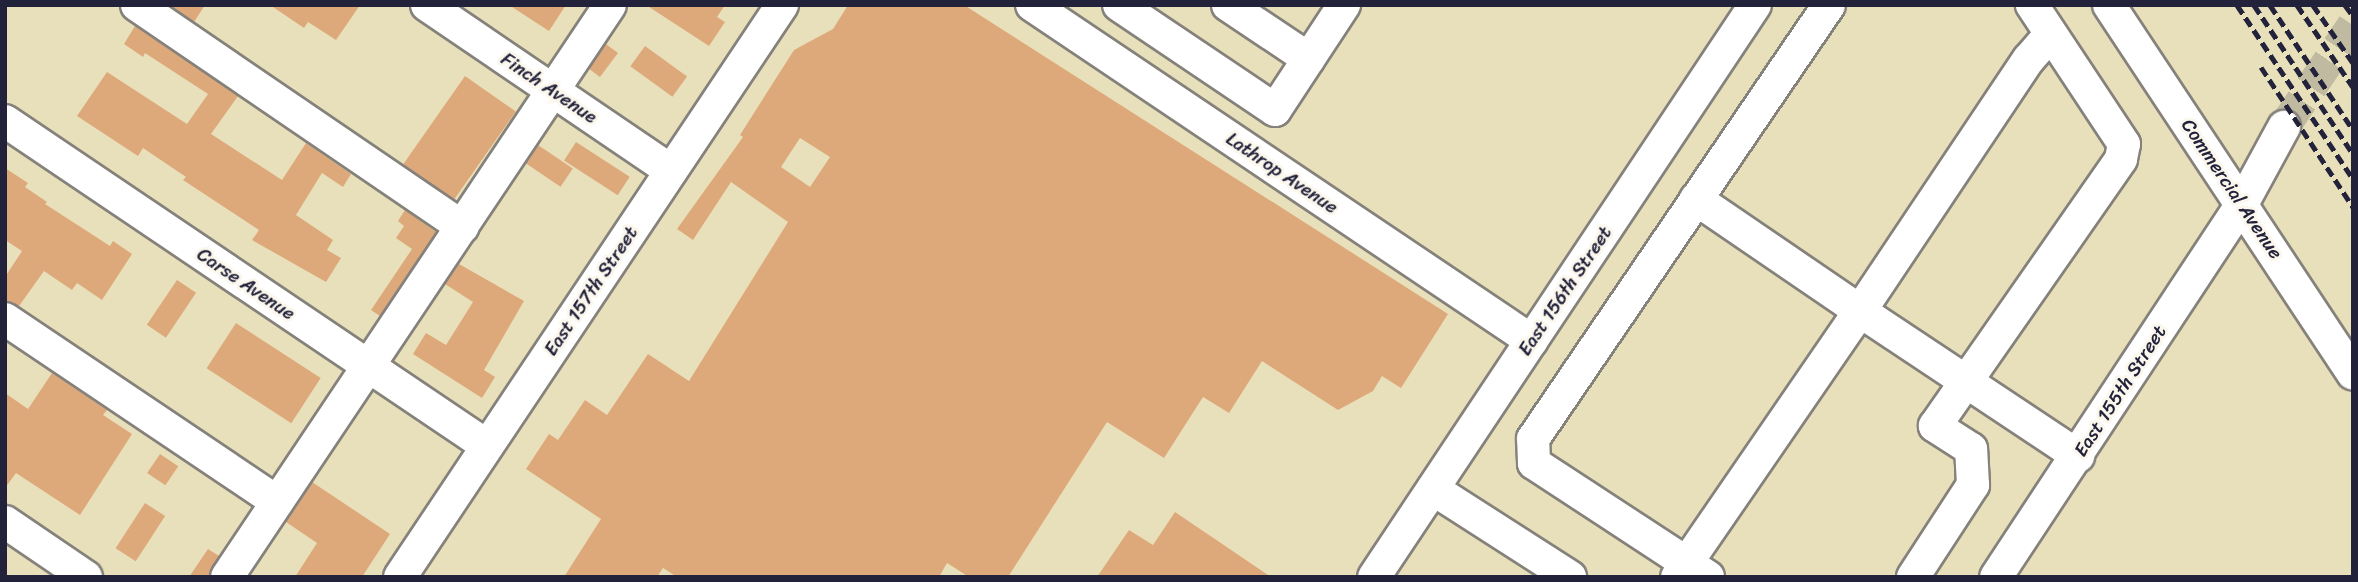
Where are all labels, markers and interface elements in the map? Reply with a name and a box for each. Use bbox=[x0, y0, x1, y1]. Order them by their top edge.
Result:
street label: Finch Avenue bbox=[497, 48, 601, 128]
street label: Commercial Avenue bbox=[2177, 115, 2287, 263]
street label: Lathrop Avenue bbox=[1222, 127, 1342, 219]
street label: East 157th Street bbox=[539, 222, 643, 360]
street label: East 156th Street bbox=[1513, 222, 1617, 360]
street label: Carse Avenue bbox=[193, 243, 299, 325]
street label: East 155th Street bbox=[2069, 321, 2171, 461]

